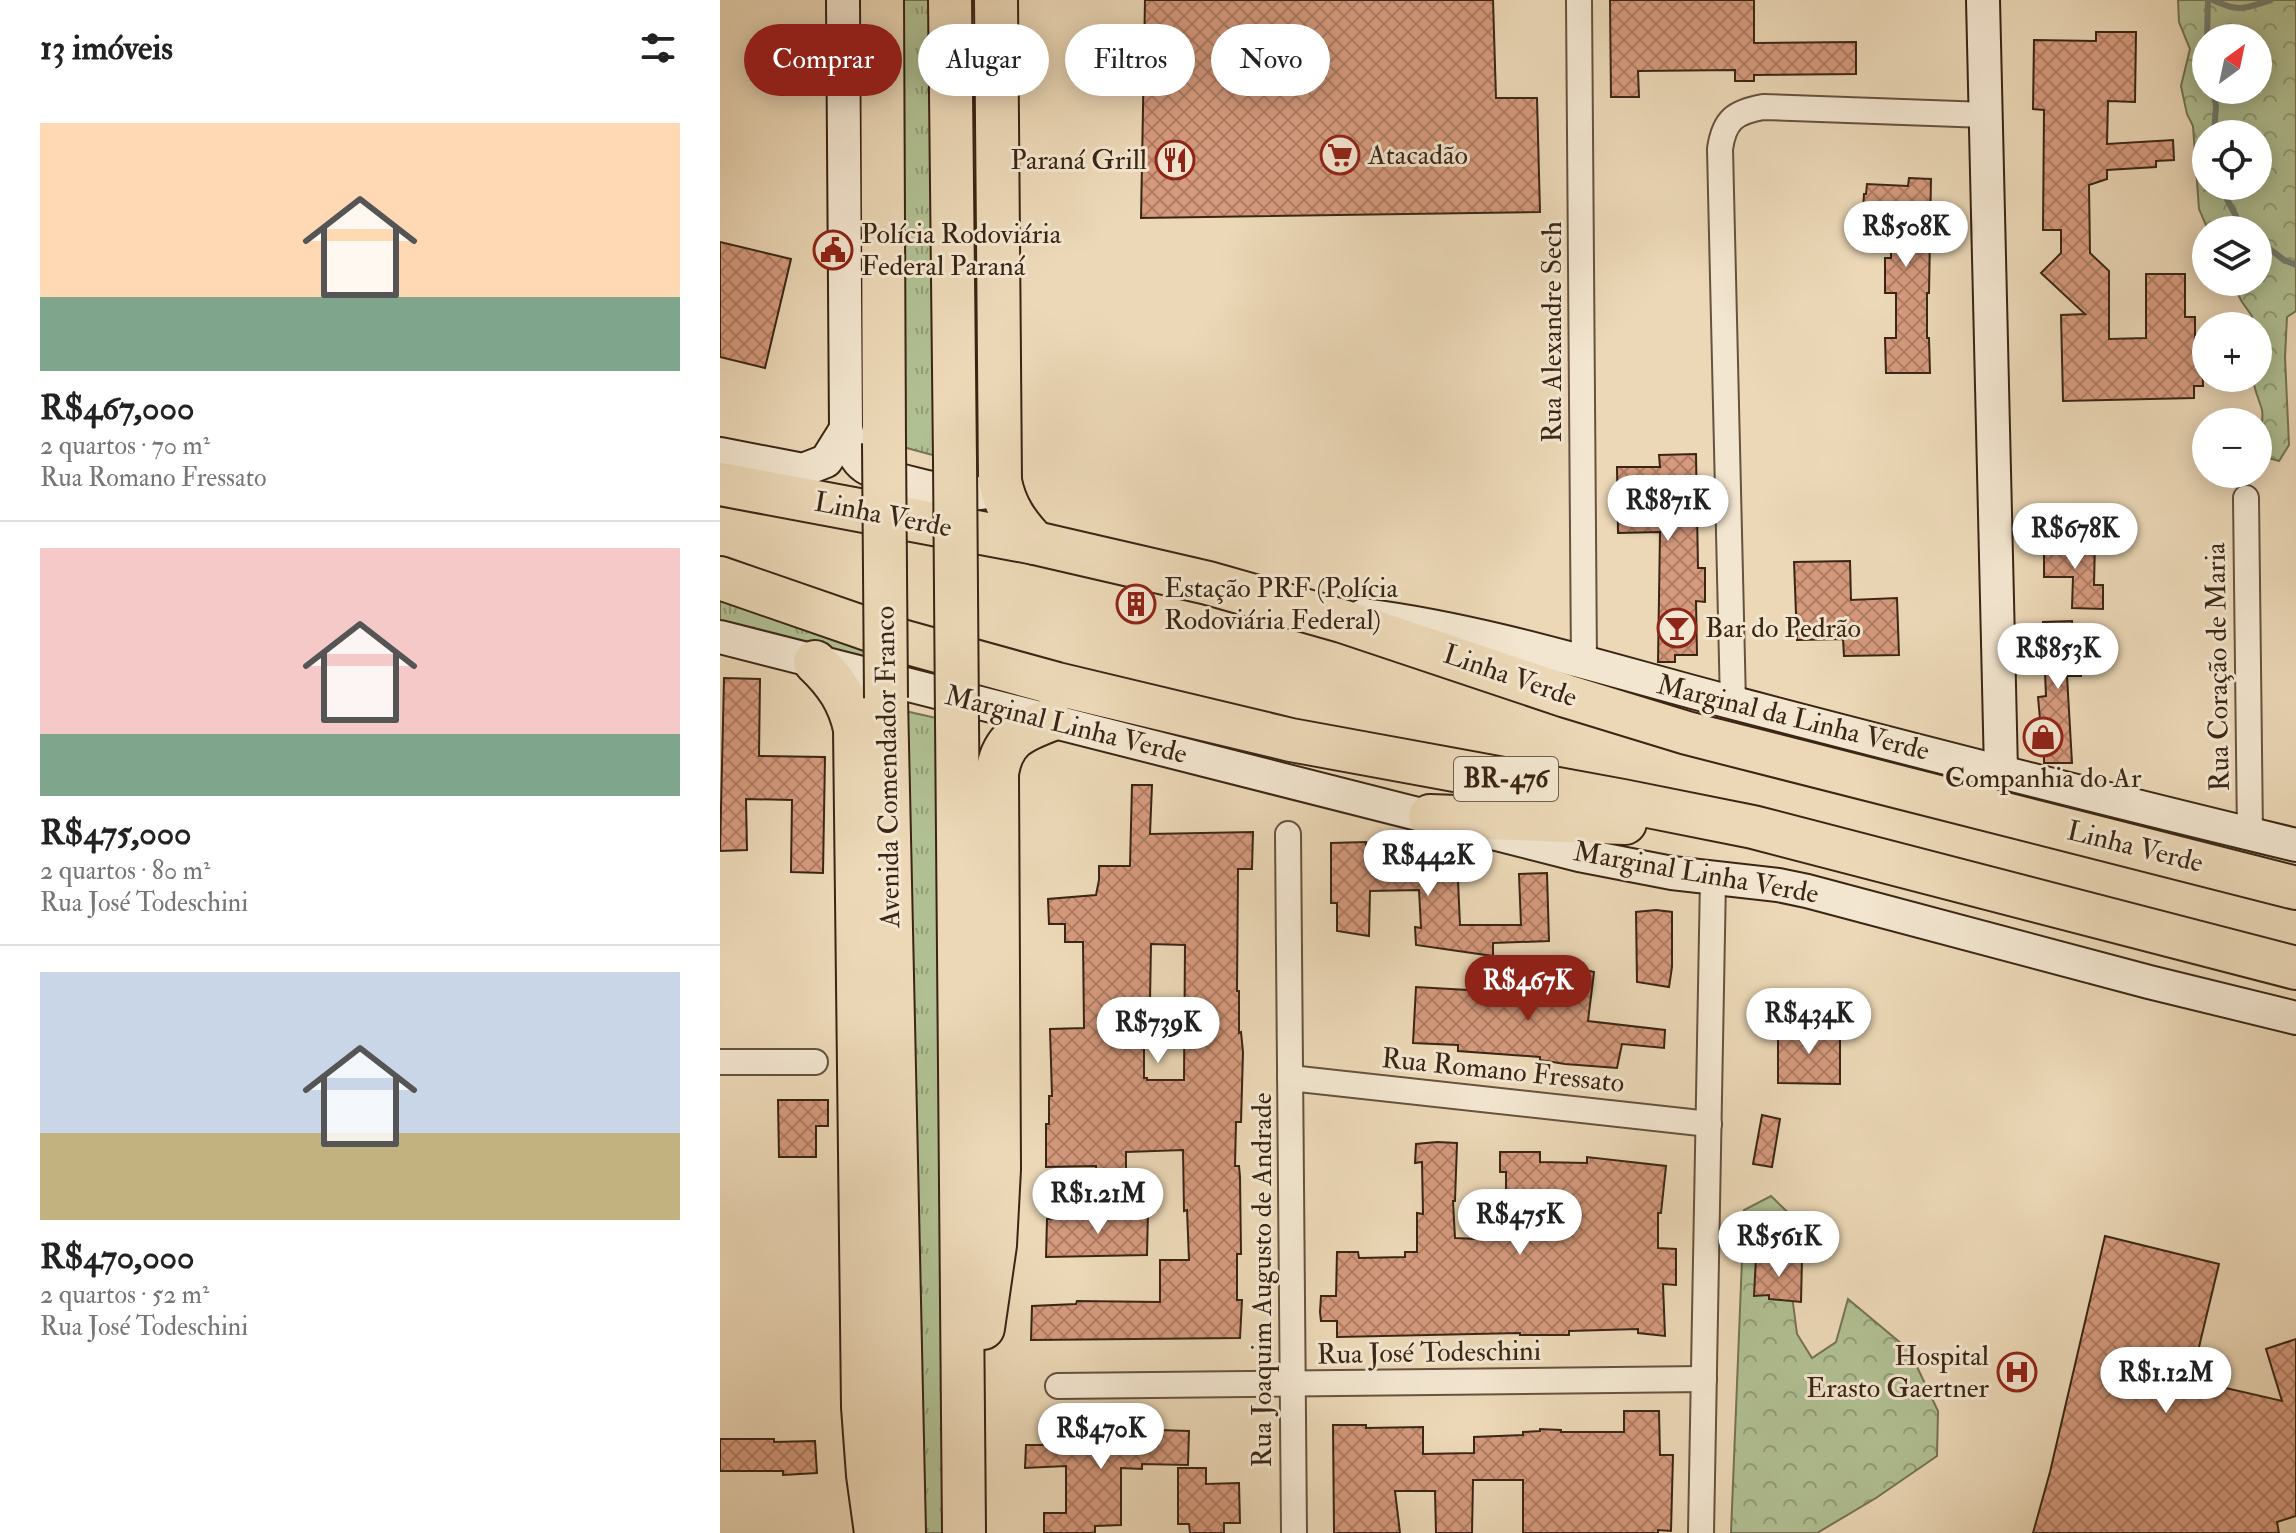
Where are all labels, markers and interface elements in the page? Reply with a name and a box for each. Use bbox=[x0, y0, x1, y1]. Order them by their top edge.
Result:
chip: Comprar bbox=[744, 24, 902, 96]
chip: Alugar bbox=[918, 24, 1049, 96]
chip: Filtros bbox=[1065, 24, 1195, 96]
chip: Novo bbox=[1211, 24, 1330, 96]
north arrow bbox=[2192, 24, 2272, 104]
map controls bbox=[2192, 24, 2272, 488]
icon: filters bbox=[636, 26, 680, 70]
text: 13 imóveis bbox=[40, 27, 173, 70]
button: locate bbox=[2192, 120, 2272, 200]
supermarket icon: Atacadão bbox=[1319, 134, 1361, 176]
place label: Atacadão bbox=[1367, 138, 1468, 173]
restaurant icon: Paraná Grill bbox=[1154, 139, 1196, 181]
place label: Paraná Grill bbox=[1010, 143, 1147, 178]
icon: home bbox=[288, 175, 432, 319]
pin: R$508K bbox=[1841, 201, 1971, 269]
text: R$508K bbox=[1862, 211, 1950, 243]
button: layers bbox=[2192, 216, 2272, 296]
place label: Polícia Rodoviária Federal Paraná bbox=[861, 217, 1062, 284]
street label: Rua Alexandre Sech bbox=[1535, 221, 1570, 443]
public building icon: Polícia Rodoviária Federal Paraná bbox=[812, 229, 854, 271]
button: + bbox=[2192, 312, 2272, 392]
text: R$467,000 bbox=[40, 387, 194, 430]
button: − bbox=[2192, 408, 2272, 488]
text: 2 quartos · 70 m² bbox=[40, 430, 210, 462]
text: Rua Romano Fressato bbox=[40, 462, 267, 494]
pin: R$871K bbox=[1603, 475, 1733, 543]
street label: Linha Verde bbox=[811, 485, 955, 546]
text: R$871K bbox=[1626, 485, 1710, 517]
pin: R$678K bbox=[2010, 503, 2140, 571]
text: R$678K bbox=[2031, 513, 2119, 545]
street label: Rua Coração de Maria bbox=[2198, 542, 2238, 792]
place label: Estação PRF (Polícia Rodoviária Federal) bbox=[1164, 571, 1399, 638]
building icon: Estação PRF (Polícia Rodoviária Federal) bbox=[1115, 583, 1157, 625]
icon: home bbox=[288, 600, 432, 744]
street label: Avenida Comendador Franco bbox=[868, 606, 908, 929]
bar icon: Bar do Pedrão bbox=[1656, 607, 1698, 649]
place label: Bar do Pedrão bbox=[1705, 611, 1861, 646]
pin: R$853K bbox=[1993, 623, 2123, 691]
text: R$853K bbox=[2015, 633, 2101, 665]
street label: Linha Verde bbox=[1438, 637, 1582, 715]
street label: Marginal da Linha Verde bbox=[1653, 667, 1933, 769]
street label: Marginal Linha Verde bbox=[941, 678, 1191, 772]
shop icon: Companhia do Ar bbox=[2022, 716, 2064, 758]
road number: BR-476 bbox=[1454, 757, 1558, 801]
place label: Companhia do Ar bbox=[1945, 761, 2142, 796]
text: R$475,000 bbox=[40, 812, 192, 855]
street label: Linha Verde bbox=[2063, 813, 2207, 881]
pin: R$442K bbox=[1363, 830, 1493, 898]
street label: Marginal Linha Verde bbox=[1571, 834, 1822, 912]
text: R$442K bbox=[1382, 840, 1474, 872]
text: 2 quartos · 80 m² bbox=[40, 855, 210, 887]
text: Rua José Todeschini bbox=[40, 887, 248, 919]
pin: R$467K bbox=[1463, 955, 1593, 1023]
text: R$467K bbox=[1483, 965, 1573, 997]
pin: R$434K bbox=[1744, 988, 1874, 1056]
pin: R$739K bbox=[1093, 997, 1223, 1065]
text: R$434K bbox=[1764, 998, 1854, 1030]
text: R$739K bbox=[1115, 1007, 1201, 1039]
icon: home bbox=[288, 1024, 432, 1168]
street label: Rua Romano Fressato bbox=[1380, 1041, 1626, 1101]
street label: Rua Joaquim Augusto de Andrade bbox=[1245, 1092, 1280, 1467]
pin: R$1.21M bbox=[1024, 1168, 1172, 1236]
text: R$1.21M bbox=[1050, 1178, 1146, 1210]
pin: R$475K bbox=[1455, 1189, 1585, 1257]
text: R$475K bbox=[1476, 1199, 1564, 1231]
pin: R$561K bbox=[1714, 1211, 1844, 1279]
text: R$561K bbox=[1736, 1221, 1822, 1253]
text: R$470,000 bbox=[40, 1236, 194, 1279]
text: 2 quartos · 52 m² bbox=[40, 1279, 209, 1311]
text: Rua José Todeschini bbox=[40, 1311, 248, 1343]
street label: Rua José Todeschini bbox=[1317, 1334, 1541, 1372]
place label: Hospital Erasto Gaertner bbox=[1806, 1339, 1990, 1406]
pin: R$1.12M bbox=[2092, 1347, 2240, 1415]
hospital icon: Hospital Erasto Gaertner bbox=[1996, 1351, 2038, 1393]
text: R$1.12M bbox=[2118, 1357, 2214, 1389]
pin: R$470K bbox=[1036, 1403, 1166, 1471]
text: R$470K bbox=[1056, 1413, 1146, 1445]

